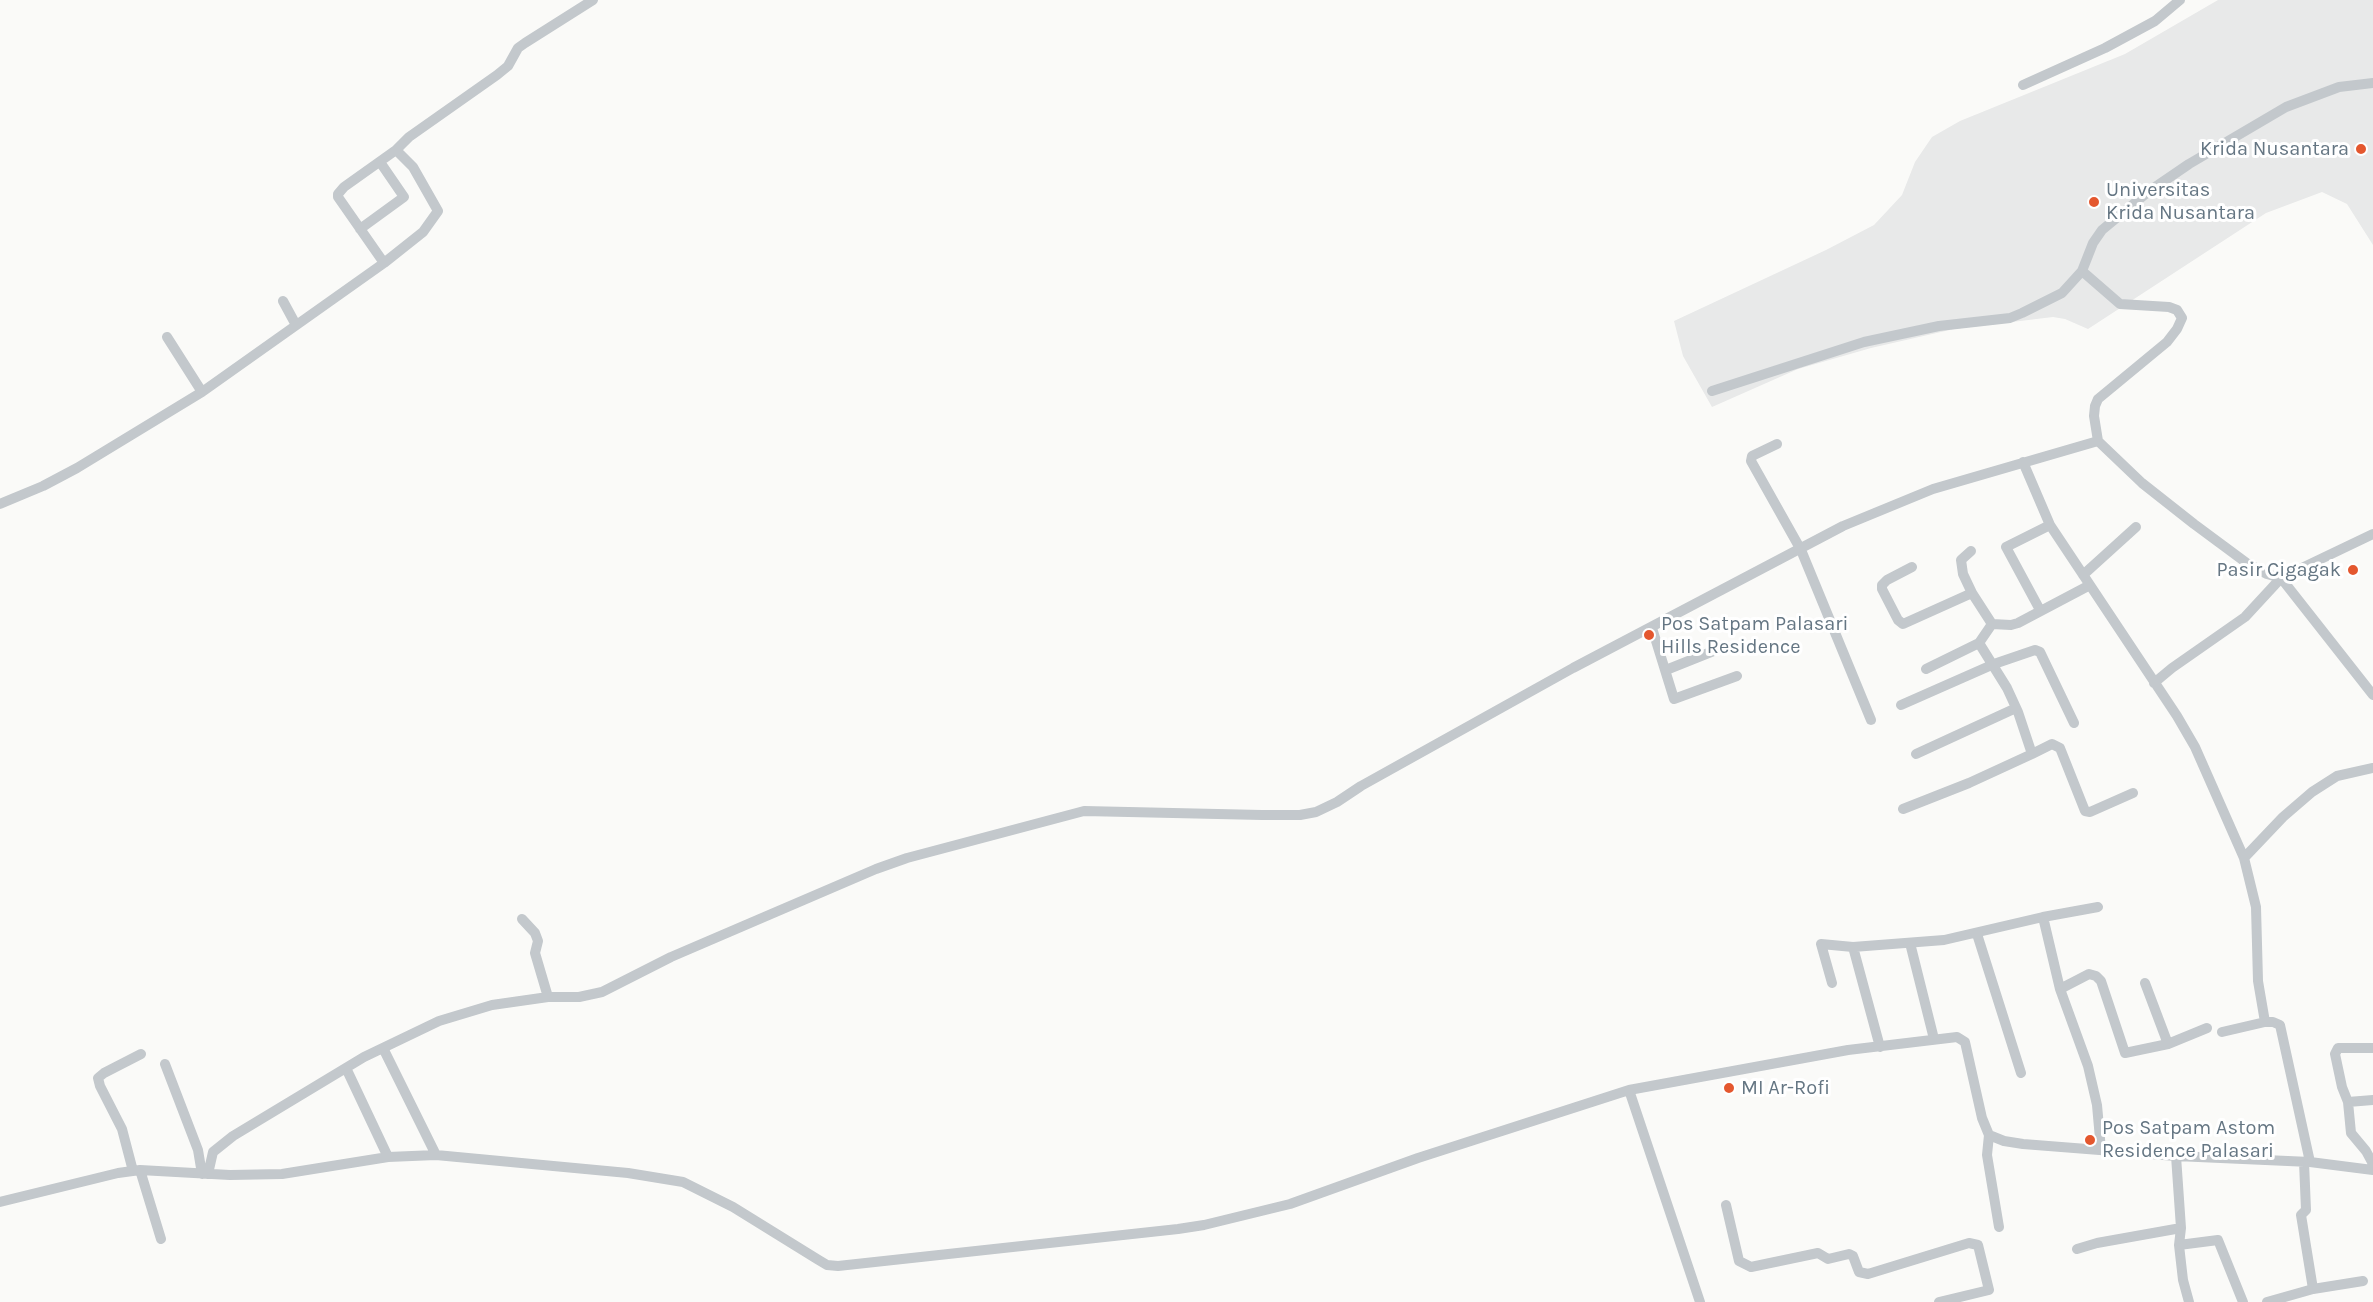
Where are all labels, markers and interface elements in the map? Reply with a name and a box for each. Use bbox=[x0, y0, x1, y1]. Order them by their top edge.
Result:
place label: Krida Nusantara bbox=[2200, 137, 2349, 161]
marker: Krida Nusantara bbox=[2354, 142, 2368, 156]
place label: Universitas Krida Nusantara bbox=[2106, 178, 2255, 225]
marker: Universitas Krida Nusantara bbox=[2087, 195, 2101, 209]
place label: Pasir Cigagak bbox=[2216, 558, 2341, 582]
marker: Pasir Cigagak bbox=[2346, 563, 2360, 577]
place label: Pos Satpam Palasari Hills Residence bbox=[1661, 612, 1848, 659]
marker: Pos Satpam Palasari Hills Residence bbox=[1642, 628, 1656, 642]
place label: MI Ar-Rofi bbox=[1741, 1076, 1830, 1100]
marker: MI Ar-Rofi bbox=[1722, 1081, 1736, 1095]
place label: Pos Satpam Astom Residence Palasari bbox=[2102, 1116, 2275, 1163]
marker: Pos Satpam Astom Residence Palasari bbox=[2083, 1133, 2097, 1147]

